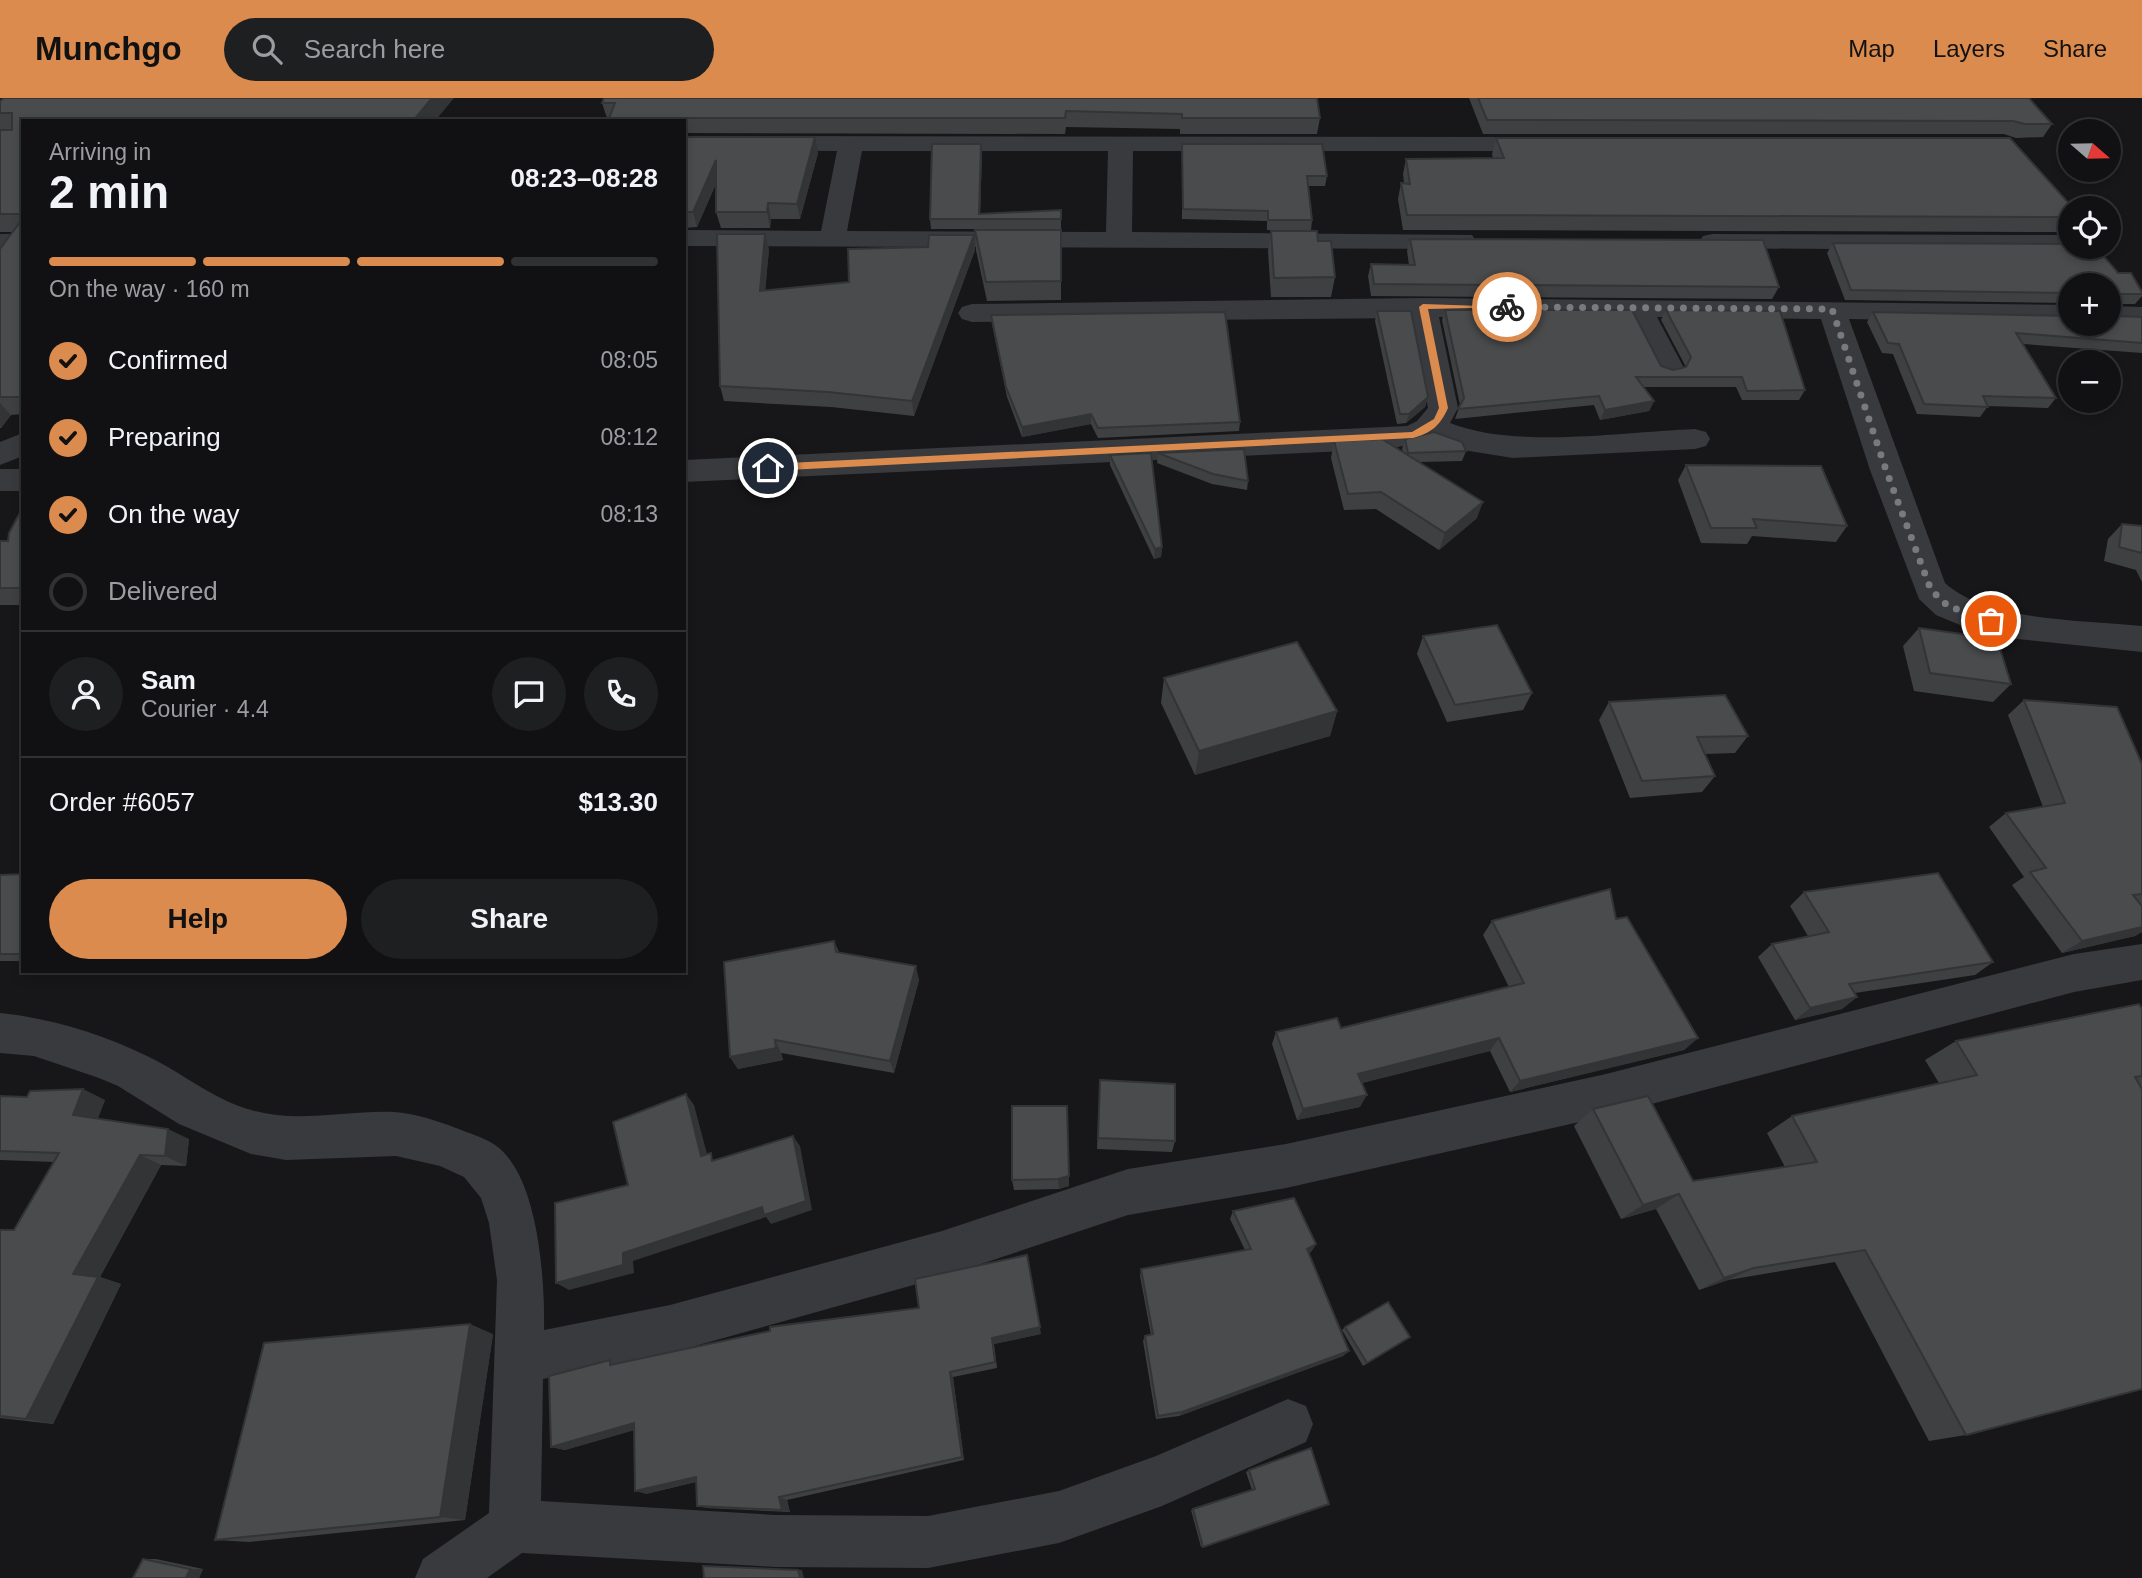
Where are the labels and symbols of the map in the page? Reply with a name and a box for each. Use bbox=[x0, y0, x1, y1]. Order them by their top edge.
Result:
north arrow bbox=[2058, 119, 2121, 182]
courier bbox=[1472, 272, 1542, 342]
pin bbox=[738, 438, 798, 498]
pin bbox=[1961, 591, 2021, 651]

